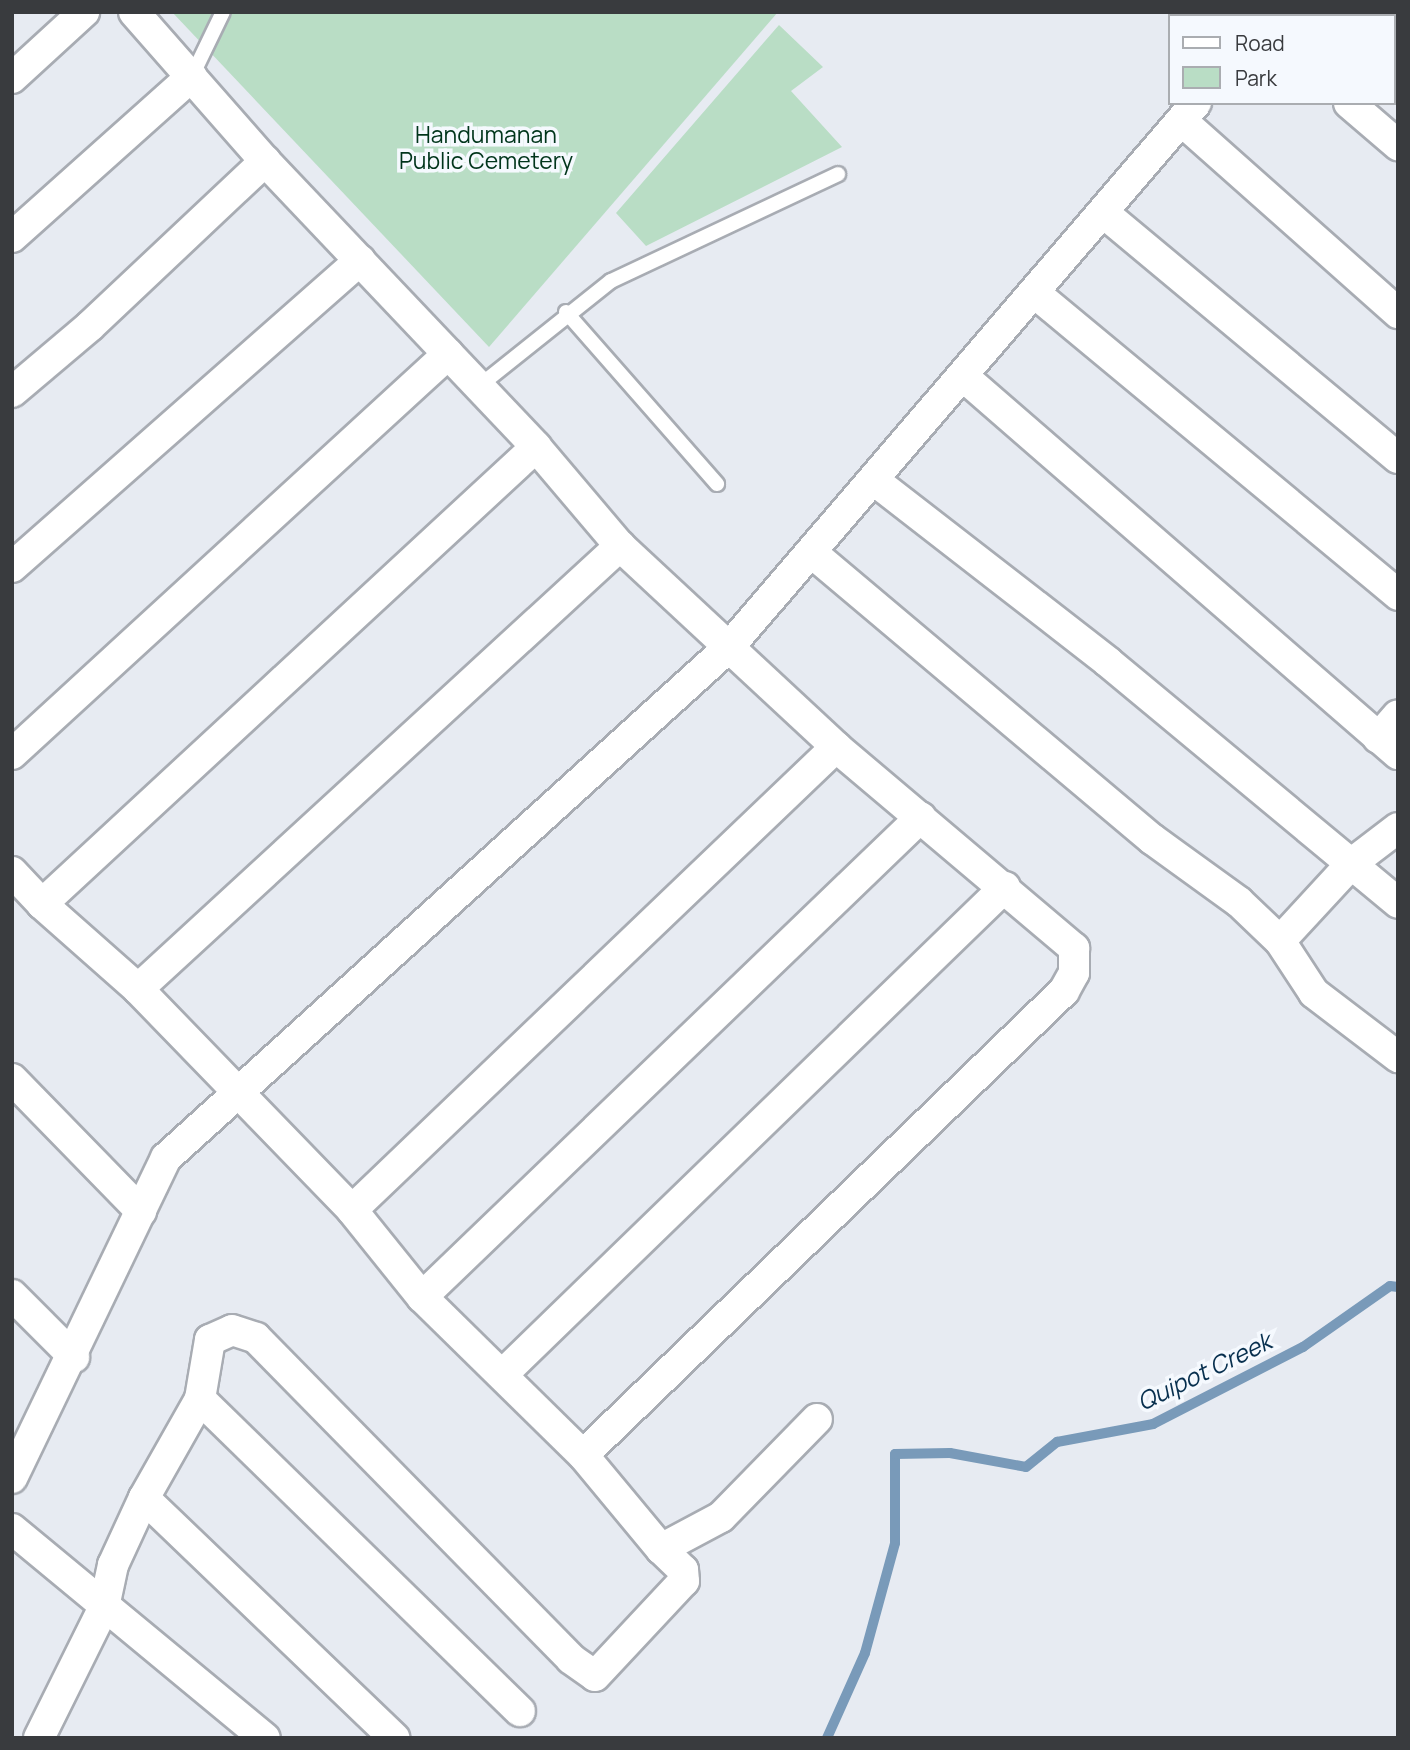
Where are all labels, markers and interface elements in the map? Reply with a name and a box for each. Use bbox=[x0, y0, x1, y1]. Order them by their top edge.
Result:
legend bbox=[1168, 14, 1396, 105]
text: Road bbox=[1235, 29, 1285, 57]
text: Park bbox=[1235, 64, 1277, 92]
park label: Handumanan Public Cemetery bbox=[399, 120, 573, 174]
water label: Quipot Creek bbox=[1132, 1326, 1276, 1416]

